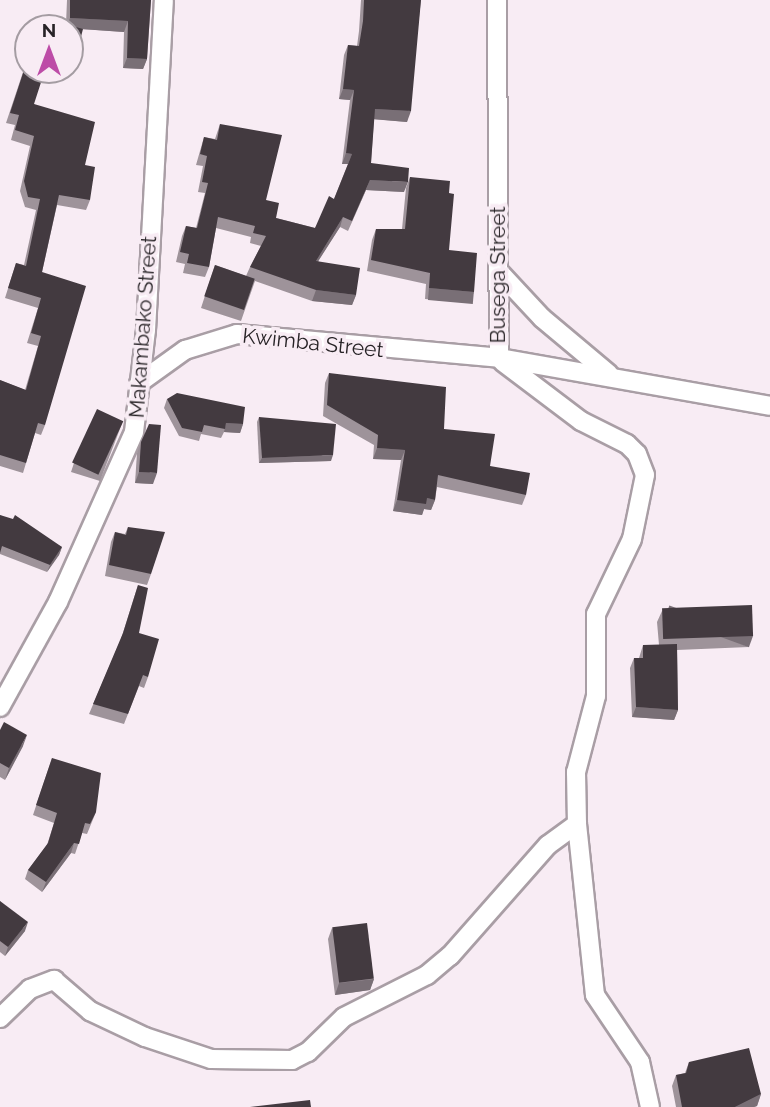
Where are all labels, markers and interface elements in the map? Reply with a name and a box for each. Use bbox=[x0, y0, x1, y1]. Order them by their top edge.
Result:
north arrow bbox=[14, 14, 84, 84]
text: N bbox=[42, 19, 56, 41]
street label: Busega Street bbox=[485, 207, 511, 343]
street label: Makambako Street bbox=[124, 235, 162, 419]
street label: Kwimba Street bbox=[241, 323, 385, 363]

